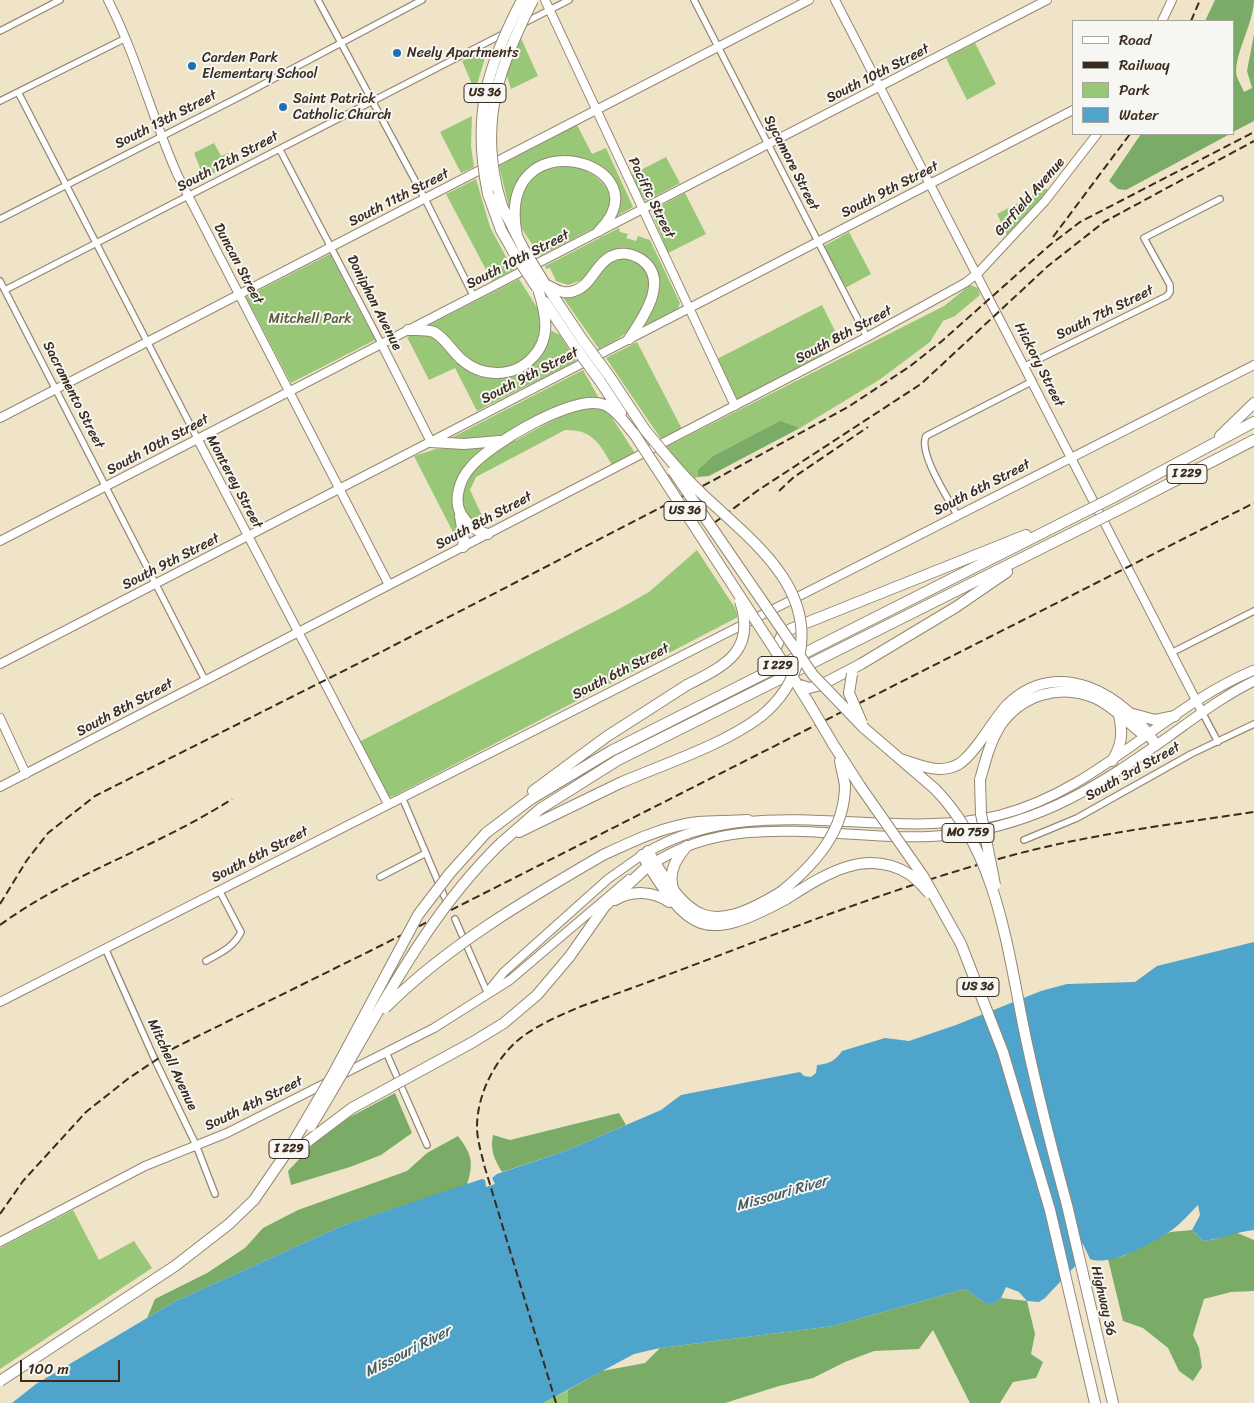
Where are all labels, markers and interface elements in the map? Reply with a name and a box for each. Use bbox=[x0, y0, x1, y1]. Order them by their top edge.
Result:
legend bbox=[1072, 20, 1234, 135]
text: Road bbox=[1119, 27, 1151, 53]
street label: South 10th Street bbox=[824, 41, 932, 107]
place label: Neely Apartments bbox=[407, 45, 519, 61]
marker: Neely Apartments bbox=[391, 47, 403, 59]
place label: Carden Park Elementary School bbox=[202, 50, 318, 82]
text: Railway bbox=[1119, 52, 1170, 78]
marker: Carden Park Elementary School bbox=[186, 60, 198, 72]
text: Park bbox=[1119, 77, 1150, 103]
road number: US 36 bbox=[464, 84, 506, 102]
street label: South 13th Street bbox=[112, 87, 220, 153]
place label: Saint Patrick Catholic Church bbox=[293, 91, 391, 124]
marker: Saint Patrick Catholic Church bbox=[277, 101, 289, 113]
text: Water bbox=[1119, 102, 1159, 128]
street label: Sycamore Street bbox=[760, 113, 822, 213]
street label: South 12th Street bbox=[174, 128, 282, 196]
street label: Garfield Avenue bbox=[991, 154, 1069, 240]
street label: Pacific Street bbox=[624, 155, 678, 241]
street label: South 9th Street bbox=[839, 158, 941, 222]
street label: South 11th Street bbox=[346, 165, 452, 231]
street label: Duncan Street bbox=[210, 221, 266, 307]
street label: South 10th Street bbox=[464, 227, 572, 293]
street label: Doniphan Avenue bbox=[343, 253, 405, 353]
street label: South 7th Street bbox=[1054, 282, 1156, 344]
street label: South 8th Street bbox=[793, 303, 895, 367]
park label: Mitchell Park bbox=[268, 311, 352, 327]
street label: Hickory Street bbox=[1010, 320, 1068, 410]
street label: Sacramento Street bbox=[39, 339, 107, 451]
street label: South 9th Street bbox=[479, 344, 581, 408]
street label: South 10th Street bbox=[104, 411, 212, 479]
street label: Monterey Street bbox=[202, 432, 266, 532]
street label: South 6th Street bbox=[931, 456, 1033, 520]
road number: I 229 bbox=[1167, 464, 1207, 484]
street label: South 8th Street bbox=[433, 489, 535, 553]
road number: US 36 bbox=[664, 502, 706, 520]
street label: South 9th Street bbox=[120, 530, 222, 594]
street label: South 6th Street bbox=[570, 640, 672, 704]
road number: I 229 bbox=[758, 656, 798, 676]
street label: South 8th Street bbox=[74, 676, 176, 740]
street label: South 3rd Street bbox=[1083, 739, 1183, 805]
street label: South 6th Street bbox=[209, 823, 311, 887]
road number: MO 759 bbox=[942, 824, 994, 842]
road number: US 36 bbox=[957, 978, 999, 996]
street label: Mitchell Avenue bbox=[143, 1016, 201, 1114]
street label: South 4th Street bbox=[202, 1073, 306, 1135]
road number: I 229 bbox=[269, 1140, 309, 1158]
water label: Missouri River bbox=[734, 1172, 830, 1216]
street label: Highway 36 bbox=[1087, 1264, 1119, 1338]
water label: Missouri River bbox=[362, 1323, 454, 1381]
scale bar bbox=[22, 1350, 122, 1382]
text: 100 m bbox=[28, 1356, 69, 1382]

